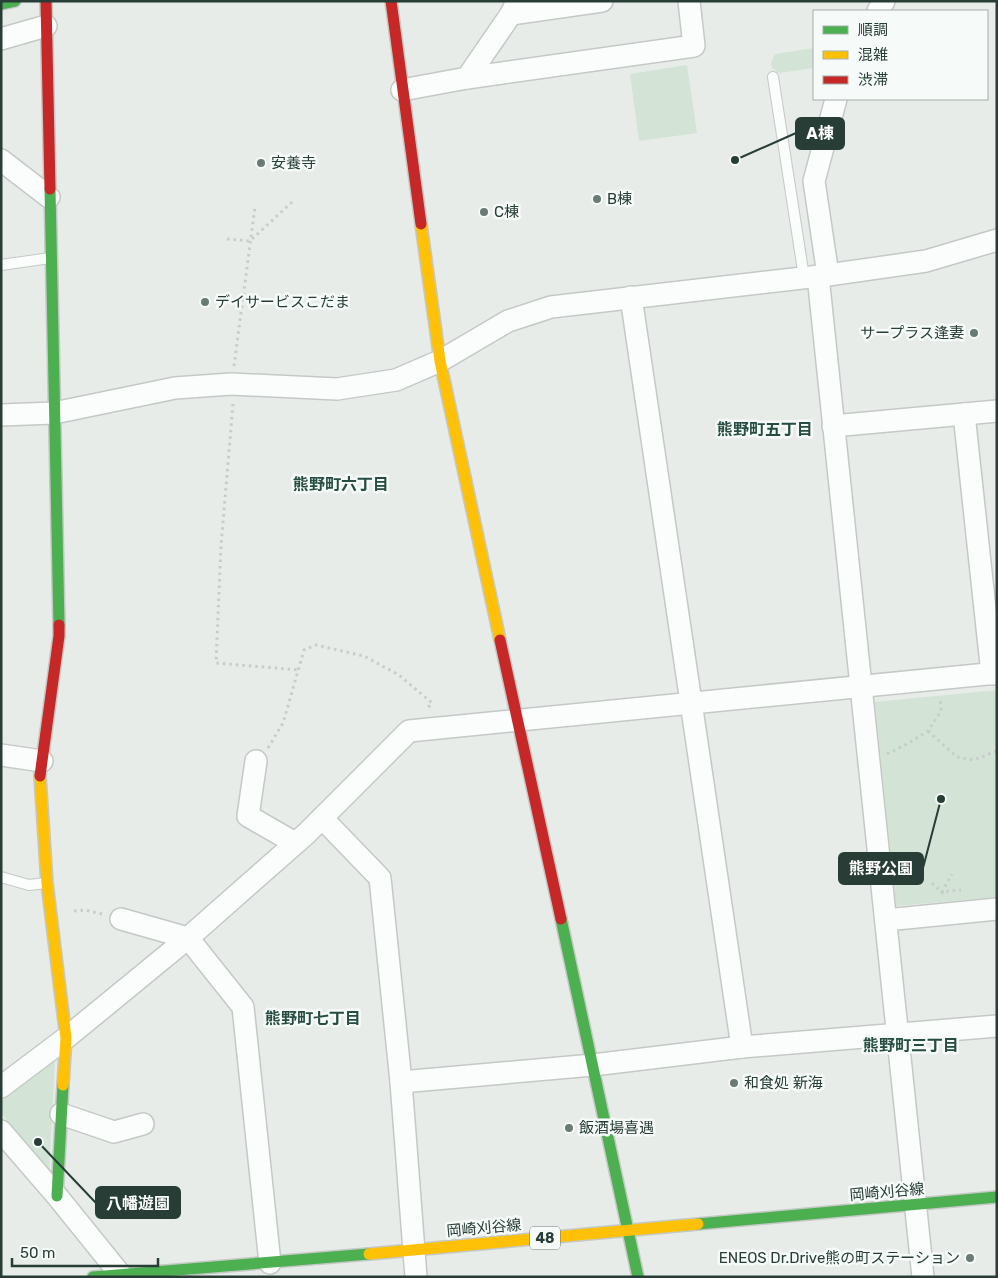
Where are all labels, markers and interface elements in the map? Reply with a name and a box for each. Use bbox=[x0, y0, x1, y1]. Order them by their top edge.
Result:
legend bbox=[813, 10, 988, 100]
text: 順調 bbox=[858, 21, 888, 39]
text: 混雑 bbox=[858, 46, 888, 64]
text: 渋滞 bbox=[858, 71, 888, 89]
callout: A棟 bbox=[796, 118, 844, 149]
text: A棟 bbox=[806, 124, 834, 143]
place label: 安養寺 bbox=[271, 154, 316, 172]
marker: 安養寺 bbox=[255, 157, 267, 169]
place label: B棟 bbox=[607, 190, 632, 208]
marker: B棟 bbox=[591, 193, 603, 205]
place label: C棟 bbox=[494, 203, 519, 221]
marker: C棟 bbox=[478, 206, 490, 218]
place label: デイサービスこだま bbox=[215, 293, 350, 311]
marker: デイサービスこだま bbox=[199, 296, 211, 308]
place label: サープラス逢妻 bbox=[860, 324, 964, 342]
marker: サープラス逢妻 bbox=[968, 327, 980, 339]
district label: 熊野町五丁目 bbox=[717, 420, 813, 439]
district label: 熊野町六丁目 bbox=[293, 475, 389, 494]
callout: 熊野公園 bbox=[839, 853, 923, 884]
text: 熊野公園 bbox=[849, 859, 913, 878]
district label: 熊野町七丁目 bbox=[265, 1009, 361, 1028]
district label: 熊野町三丁目 bbox=[863, 1036, 959, 1055]
place label: 和食処 新海 bbox=[744, 1074, 823, 1092]
marker: 和食処 新海 bbox=[728, 1077, 740, 1089]
place label: 飯酒場喜遇 bbox=[579, 1119, 654, 1137]
marker: 飯酒場喜遇 bbox=[563, 1122, 575, 1134]
street label: 岡崎刈谷線 bbox=[849, 1180, 925, 1204]
callout: 八幡遊園 bbox=[96, 1187, 180, 1218]
text: 八幡遊園 bbox=[106, 1194, 170, 1213]
street label: 岡崎刈谷線 bbox=[446, 1216, 522, 1240]
road number: 48 bbox=[530, 1226, 560, 1250]
scale bar bbox=[12, 1236, 159, 1268]
text: 50 m bbox=[20, 1244, 55, 1262]
place label: ENEOS Dr.Drive熊の町ステーション bbox=[719, 1249, 960, 1267]
marker: ENEOS Dr.Drive熊の町ステーション bbox=[964, 1252, 976, 1264]

